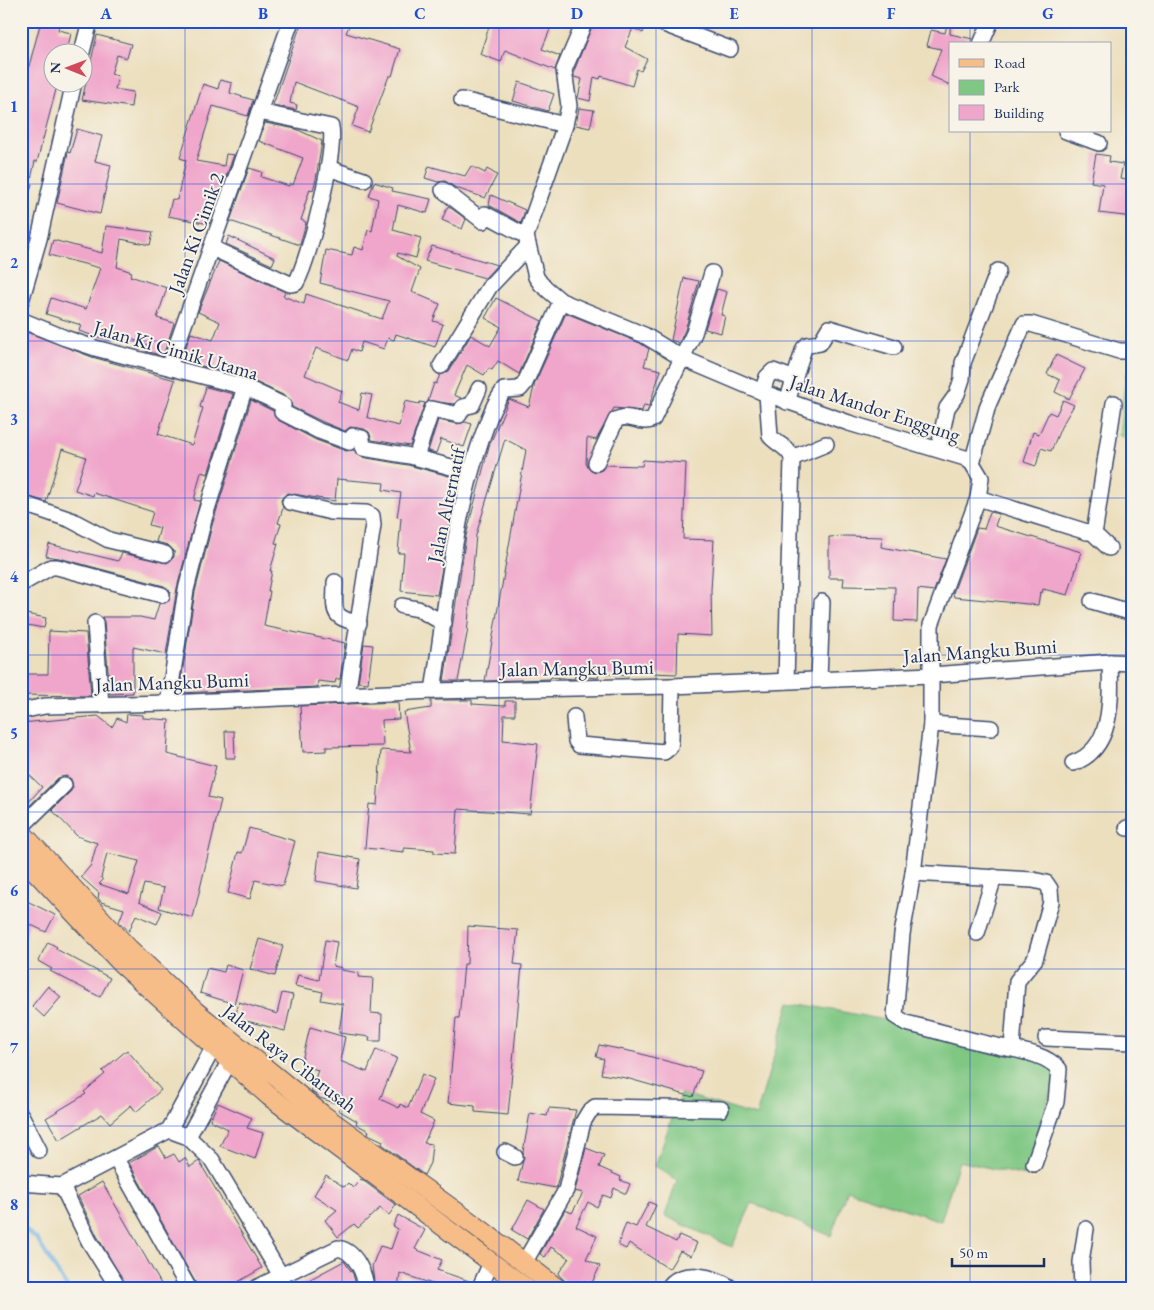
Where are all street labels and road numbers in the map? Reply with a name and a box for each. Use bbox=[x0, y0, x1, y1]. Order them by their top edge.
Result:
street label: Jalan Ki Cimik 2 bbox=[161, 168, 230, 299]
street label: Jalan Ki Cimik Utama bbox=[89, 314, 261, 386]
street label: Jalan Mandor Enggung bbox=[784, 368, 964, 448]
street label: Jalan Alternatif bbox=[421, 442, 471, 567]
street label: Jalan Mangku Bumi bbox=[900, 633, 1058, 669]
street label: Jalan Mangku Bumi bbox=[498, 654, 654, 682]
street label: Jalan Mangku Bumi bbox=[93, 666, 249, 698]
street label: Jalan Raya Cibarusah bbox=[216, 996, 362, 1119]

